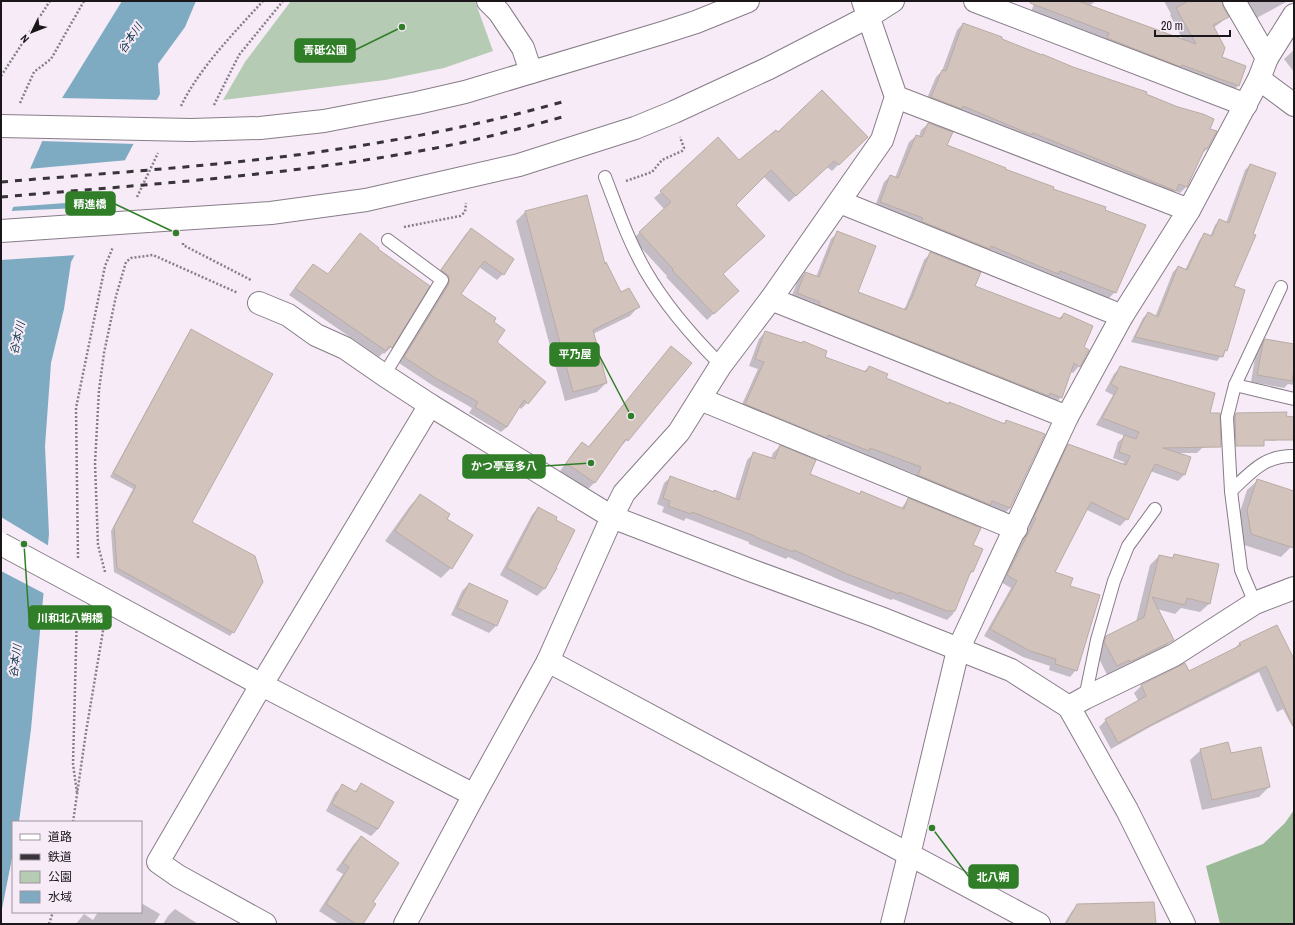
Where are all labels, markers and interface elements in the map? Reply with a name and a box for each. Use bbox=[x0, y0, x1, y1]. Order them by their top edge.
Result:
north arrow bbox=[12, 12, 52, 52]
scale bar bbox=[1155, 12, 1230, 38]
text: 20 m bbox=[1161, 18, 1183, 34]
water label: 谷本川 bbox=[115, 20, 146, 56]
text: N bbox=[17, 32, 32, 46]
callout: 青砥公園 bbox=[295, 39, 355, 62]
text: 青砥公園 bbox=[303, 43, 347, 57]
callout: 精進橋 bbox=[66, 192, 115, 215]
text: 精進橋 bbox=[74, 197, 107, 211]
water label: 谷本川 bbox=[6, 319, 28, 356]
callout: 平乃屋 bbox=[550, 343, 599, 366]
text: 平乃屋 bbox=[559, 347, 592, 361]
callout: かつ亭喜多八 bbox=[463, 455, 545, 478]
text: かつ亭喜多八 bbox=[471, 459, 537, 473]
callout: 川和北八朔橋 bbox=[29, 606, 111, 629]
text: 川和北八朔橋 bbox=[37, 611, 103, 625]
water label: 谷本川 bbox=[6, 643, 24, 678]
legend bbox=[12, 821, 142, 913]
text: 道路 bbox=[48, 829, 72, 845]
text: 鉄道 bbox=[48, 849, 72, 865]
callout: 北八朔 bbox=[969, 865, 1018, 888]
text: 公園 bbox=[48, 869, 72, 885]
text: 北八朔 bbox=[977, 870, 1010, 884]
text: 水域 bbox=[48, 889, 72, 905]

